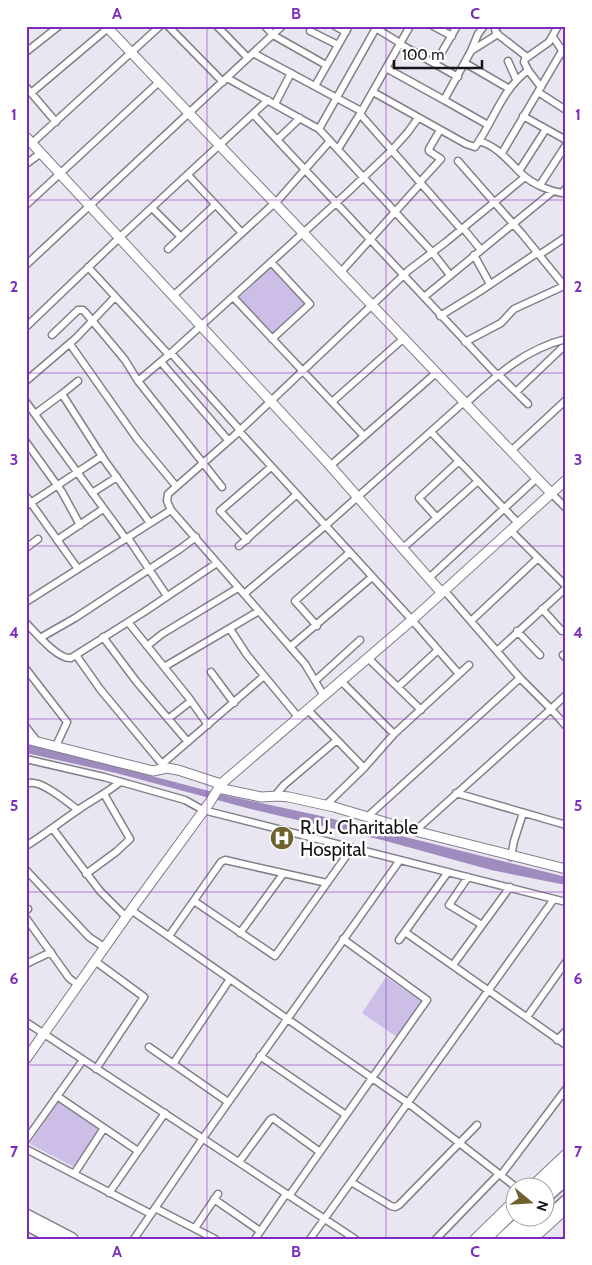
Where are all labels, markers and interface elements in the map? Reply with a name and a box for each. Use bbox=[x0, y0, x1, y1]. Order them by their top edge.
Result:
text: A bbox=[112, 4, 122, 23]
text: B bbox=[291, 4, 301, 23]
text: C bbox=[470, 4, 480, 23]
scale bar bbox=[394, 38, 482, 70]
text: 100 m bbox=[402, 46, 444, 64]
text: 1 bbox=[11, 105, 17, 124]
text: 1 bbox=[575, 105, 581, 124]
text: 2 bbox=[10, 277, 18, 296]
text: 2 bbox=[574, 277, 582, 296]
text: 3 bbox=[10, 450, 18, 469]
text: 3 bbox=[574, 450, 582, 469]
text: 4 bbox=[9, 623, 19, 642]
text: 4 bbox=[573, 623, 583, 642]
text: 5 bbox=[10, 796, 18, 815]
text: 5 bbox=[574, 796, 582, 815]
place label: R.U. Charitable Hospital bbox=[300, 816, 419, 861]
hospital icon: R.U. Charitable Hospital bbox=[269, 825, 295, 851]
text: 6 bbox=[10, 969, 19, 988]
text: 6 bbox=[574, 969, 583, 988]
text: 7 bbox=[10, 1142, 19, 1161]
text: 7 bbox=[574, 1142, 583, 1161]
north arrow bbox=[504, 1178, 554, 1228]
text: N bbox=[532, 1199, 552, 1214]
text: A bbox=[112, 1242, 122, 1261]
text: B bbox=[291, 1242, 301, 1261]
text: C bbox=[470, 1242, 480, 1261]

